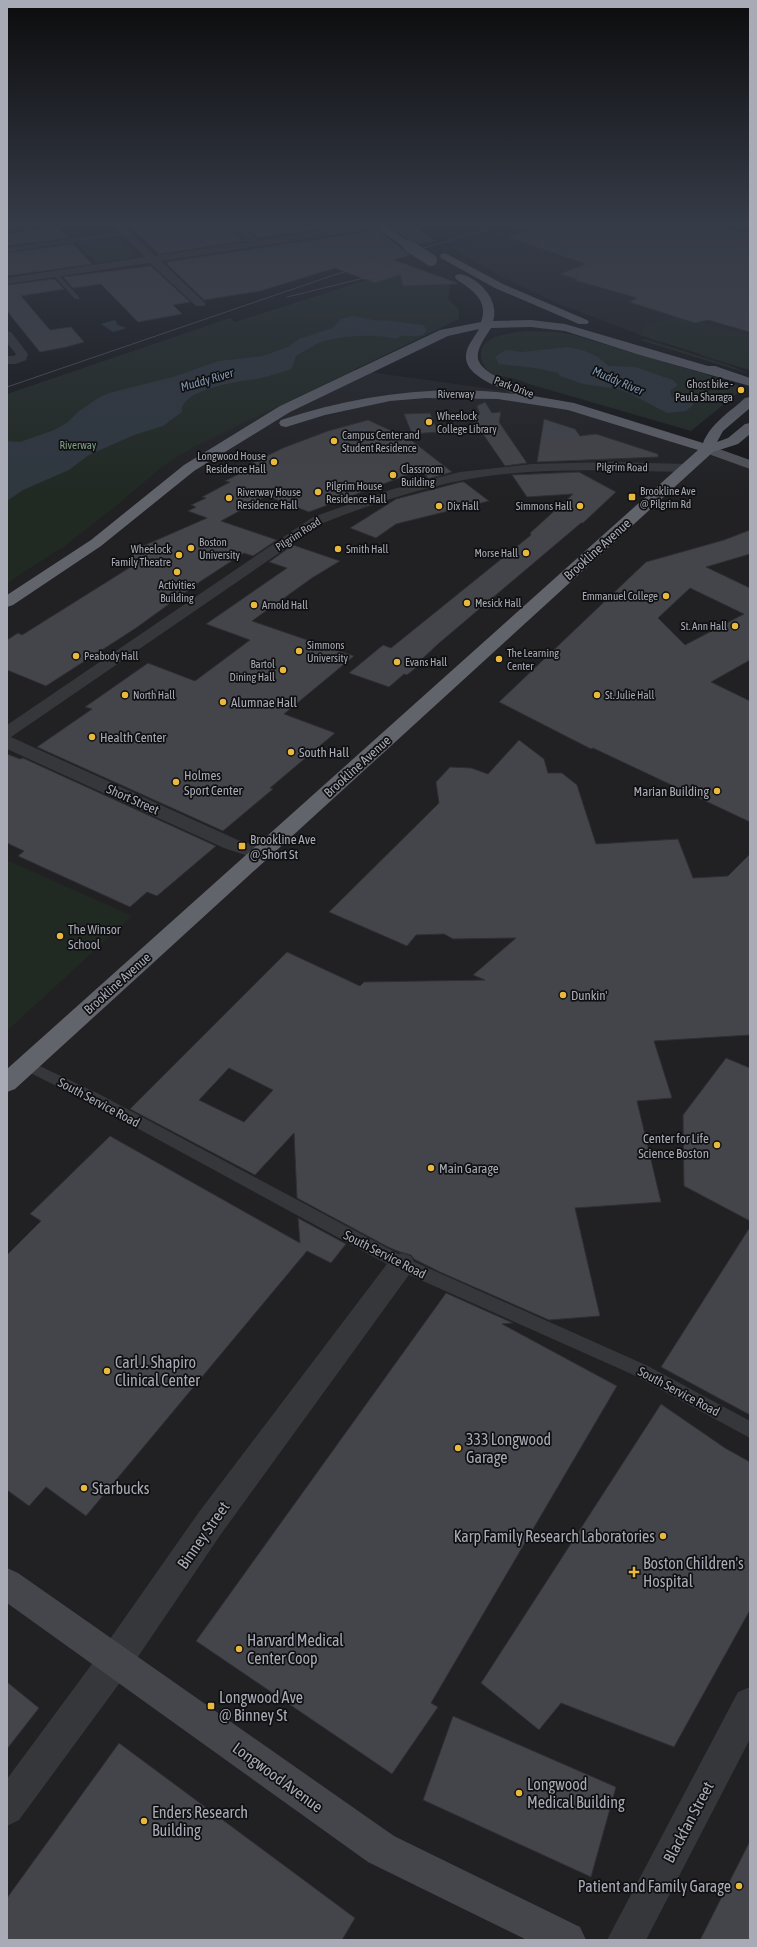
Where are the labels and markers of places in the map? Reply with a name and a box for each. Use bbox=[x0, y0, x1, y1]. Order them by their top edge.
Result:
place label: Ghost bike - Paula Sharaga bbox=[675, 378, 733, 403]
marker: Ghost bike - Paula Sharaga bbox=[736, 385, 746, 395]
place label: Wheelock College Library bbox=[437, 410, 497, 435]
marker: Wheelock College Library bbox=[424, 417, 434, 427]
place label: Campus Center and Student Residence bbox=[342, 429, 420, 454]
marker: Campus Center and Student Residence bbox=[329, 436, 339, 446]
place label: Longwood House Residence Hall bbox=[197, 450, 266, 475]
marker: Longwood House Residence Hall bbox=[269, 457, 279, 467]
place label: Classroom Building bbox=[401, 463, 443, 488]
marker: Classroom Building bbox=[388, 470, 398, 480]
place label: Pilgrim House Residence Hall bbox=[326, 480, 386, 505]
place label: Brookline Ave @ Pilgrim Rd bbox=[640, 485, 696, 510]
place label: Riverway House Residence Hall bbox=[237, 486, 301, 511]
marker: Pilgrim House Residence Hall bbox=[313, 487, 323, 497]
marker: Brookline Ave @ Pilgrim Rd bbox=[627, 492, 637, 502]
marker: Riverway House Residence Hall bbox=[224, 493, 234, 503]
place label: Dix Hall bbox=[447, 500, 479, 512]
place label: Simmons Hall bbox=[516, 500, 572, 512]
marker: Dix Hall bbox=[434, 501, 444, 511]
marker: Simmons Hall bbox=[575, 501, 585, 511]
place label: Boston University bbox=[199, 536, 241, 561]
place label: Wheelock Family Theatre bbox=[111, 543, 171, 568]
marker: Boston University bbox=[186, 543, 196, 553]
place label: Smith Hall bbox=[346, 543, 389, 555]
marker: Smith Hall bbox=[333, 544, 343, 554]
place label: Morse Hall bbox=[474, 547, 518, 559]
marker: Morse Hall bbox=[521, 548, 531, 558]
marker: Wheelock Family Theatre bbox=[174, 550, 184, 560]
marker: Activities Building bbox=[172, 567, 182, 577]
place label: Activities Building bbox=[159, 579, 196, 604]
place label: Emmanuel College bbox=[582, 590, 658, 602]
marker: Emmanuel College bbox=[661, 591, 671, 601]
place label: Mesick Hall bbox=[475, 597, 522, 609]
marker: Mesick Hall bbox=[462, 598, 472, 608]
place label: Arnold Hall bbox=[262, 599, 308, 611]
marker: Arnold Hall bbox=[249, 600, 259, 610]
place label: St. Ann Hall bbox=[681, 620, 727, 632]
marker: St. Ann Hall bbox=[730, 621, 740, 631]
place label: Simmons University bbox=[307, 639, 349, 664]
marker: Simmons University bbox=[294, 646, 304, 656]
place label: The Learning Center bbox=[507, 647, 559, 672]
place label: Peabody Hall bbox=[84, 650, 138, 662]
marker: Peabody Hall bbox=[71, 651, 81, 661]
marker: The Learning Center bbox=[494, 654, 504, 664]
place label: Evans Hall bbox=[405, 656, 447, 668]
marker: Evans Hall bbox=[392, 657, 402, 667]
place label: Bartol Dining Hall bbox=[230, 658, 275, 683]
marker: Bartol Dining Hall bbox=[278, 665, 288, 675]
place label: North Hall bbox=[133, 689, 175, 701]
place label: St. Julie Hall bbox=[605, 689, 654, 701]
marker: North Hall bbox=[120, 690, 130, 700]
marker: St. Julie Hall bbox=[592, 690, 602, 700]
place label: Alumnae Hall bbox=[231, 695, 298, 710]
marker: Alumnae Hall bbox=[218, 697, 228, 707]
place label: Health Center bbox=[100, 730, 166, 745]
marker: Health Center bbox=[87, 732, 97, 742]
place label: South Hall bbox=[299, 745, 350, 760]
marker: South Hall bbox=[286, 747, 296, 757]
place label: Holmes Sport Center bbox=[184, 768, 243, 798]
marker: Holmes Sport Center bbox=[171, 777, 181, 787]
place label: Marian Building bbox=[633, 784, 709, 799]
marker: Marian Building bbox=[712, 786, 722, 796]
place label: Brookline Ave @ Short St bbox=[250, 832, 316, 862]
marker: Brookline Ave @ Short St bbox=[237, 841, 247, 851]
place label: The Winsor School bbox=[68, 922, 121, 952]
marker: The Winsor School bbox=[55, 931, 65, 941]
place label: Dunkin' bbox=[571, 988, 607, 1003]
marker: Dunkin' bbox=[558, 990, 568, 1000]
place label: Center for Life Science Boston bbox=[638, 1131, 709, 1161]
marker: Center for Life Science Boston bbox=[712, 1140, 722, 1150]
place label: Main Garage bbox=[439, 1161, 499, 1176]
marker: Main Garage bbox=[426, 1163, 436, 1173]
place label: Carl J. Shapiro Clinical Center bbox=[115, 1353, 200, 1389]
marker: Carl J. Shapiro Clinical Center bbox=[102, 1366, 112, 1376]
place label: 333 Longwood Garage bbox=[466, 1430, 551, 1467]
marker: 333 Longwood Garage bbox=[453, 1443, 463, 1453]
place label: Starbucks bbox=[92, 1479, 150, 1497]
marker: Starbucks bbox=[79, 1483, 89, 1493]
place label: Karp Family Research Laboratories bbox=[454, 1527, 655, 1546]
marker: Karp Family Research Laboratories bbox=[658, 1531, 668, 1541]
place label: Boston Children's Hospital bbox=[643, 1554, 744, 1591]
marker: Boston Children's Hospital bbox=[628, 1566, 640, 1578]
place label: Harvard Medical Center Coop bbox=[247, 1631, 344, 1668]
marker: Harvard Medical Center Coop bbox=[234, 1644, 244, 1654]
place label: Longwood Ave @ Binney St bbox=[219, 1688, 303, 1725]
marker: Longwood Ave @ Binney St bbox=[206, 1701, 216, 1711]
place label: Longwood Medical Building bbox=[527, 1775, 625, 1812]
marker: Longwood Medical Building bbox=[514, 1788, 524, 1798]
place label: Enders Research Building bbox=[152, 1803, 248, 1840]
marker: Enders Research Building bbox=[139, 1816, 149, 1826]
place label: Patient and Family Garage bbox=[578, 1877, 731, 1896]
marker: Patient and Family Garage bbox=[734, 1881, 744, 1891]

